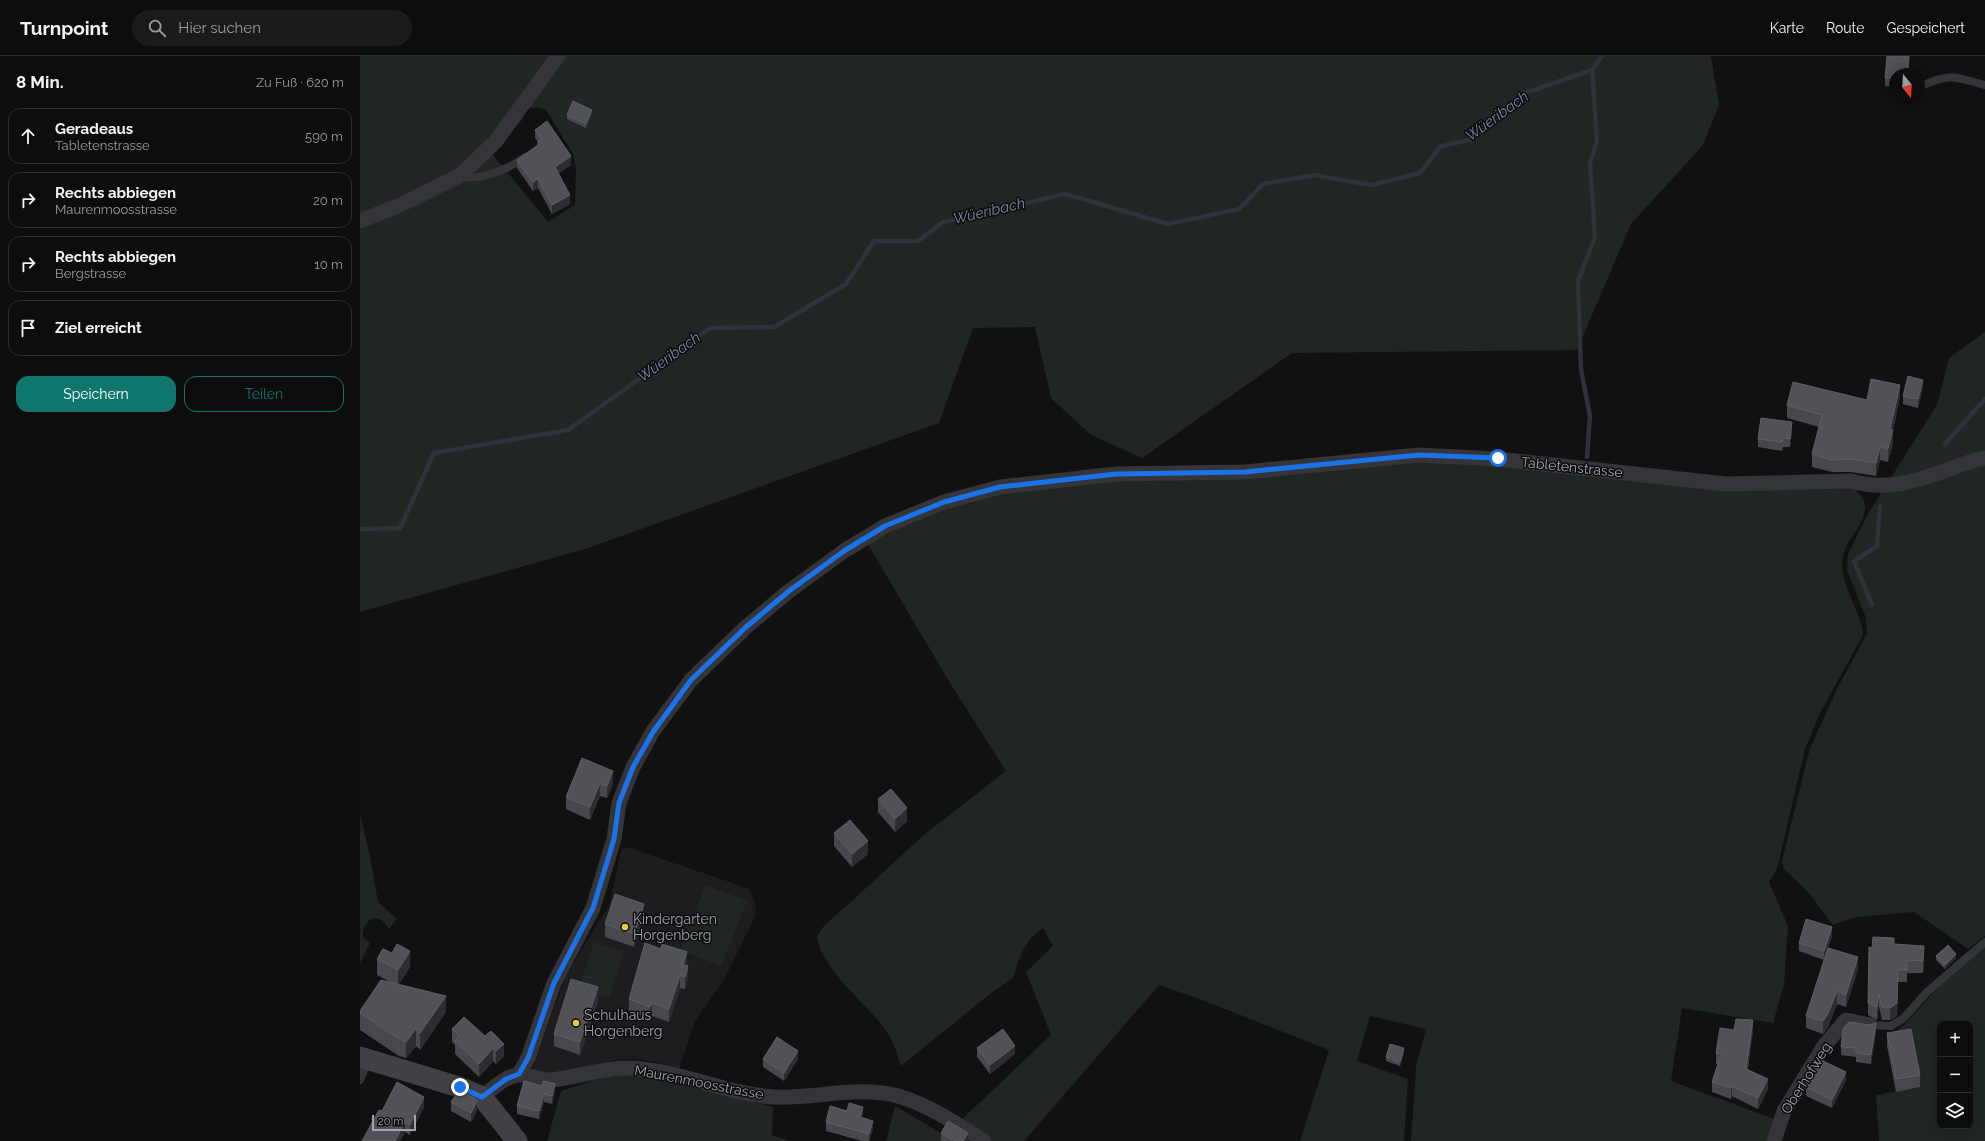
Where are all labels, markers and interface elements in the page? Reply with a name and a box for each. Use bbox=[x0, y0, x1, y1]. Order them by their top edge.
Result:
search box bbox=[132, 10, 412, 46]
text: Turnpoint bbox=[20, 17, 108, 39]
icon: search bbox=[146, 17, 168, 39]
text: Hier suchen bbox=[178, 19, 261, 37]
text: Karte bbox=[1770, 20, 1804, 36]
text: Route bbox=[1826, 20, 1864, 36]
text: Gespeichert bbox=[1886, 20, 1965, 36]
north arrow bbox=[1889, 68, 1925, 104]
text: 8 Min. bbox=[16, 72, 63, 92]
text: Zu Fuß · 620 m bbox=[256, 75, 344, 90]
water label: Wüeribach bbox=[1462, 87, 1532, 145]
text: Geradeaus bbox=[55, 120, 133, 138]
icon: ahead bbox=[17, 125, 39, 147]
text: 590 m bbox=[305, 129, 343, 144]
text: Tabletenstrasse bbox=[55, 138, 150, 153]
text: Rechts abbiegen bbox=[55, 184, 176, 202]
icon: right bbox=[17, 189, 39, 211]
text: 20 m bbox=[313, 193, 343, 208]
water label: Wüeribach bbox=[951, 194, 1027, 228]
text: Maurenmoosstrasse bbox=[55, 202, 177, 217]
text: Rechts abbiegen bbox=[55, 248, 176, 266]
icon: right bbox=[17, 253, 39, 275]
text: 10 m bbox=[314, 257, 343, 272]
text: Bergstrasse bbox=[55, 266, 126, 281]
icon: arrive bbox=[17, 317, 39, 339]
text: Ziel erreicht bbox=[55, 319, 142, 337]
water label: Wüeribach bbox=[634, 328, 704, 386]
button: Speichern bbox=[16, 376, 176, 412]
button: Teilen bbox=[184, 376, 344, 412]
route start bbox=[1489, 449, 1507, 467]
street label: Tabletenstrasse bbox=[1520, 454, 1624, 480]
place label: Kindergarten Horgenberg bbox=[633, 911, 717, 943]
marker: Kindergarten Horgenberg bbox=[620, 922, 630, 932]
place label: Schulhaus Horgenberg bbox=[584, 1007, 663, 1039]
marker: Schulhaus Horgenberg bbox=[571, 1018, 581, 1028]
map controls bbox=[1937, 1021, 1973, 1129]
button: + bbox=[1937, 1021, 1973, 1057]
street label: Oberhofweg bbox=[1778, 1039, 1834, 1117]
button: − bbox=[1937, 1057, 1973, 1093]
street label: Maurenmoosstrasse bbox=[633, 1062, 765, 1102]
route end bbox=[451, 1078, 469, 1096]
button: layers bbox=[1937, 1093, 1973, 1129]
scale bar bbox=[372, 1113, 416, 1132]
text: 20 m bbox=[378, 1115, 403, 1128]

